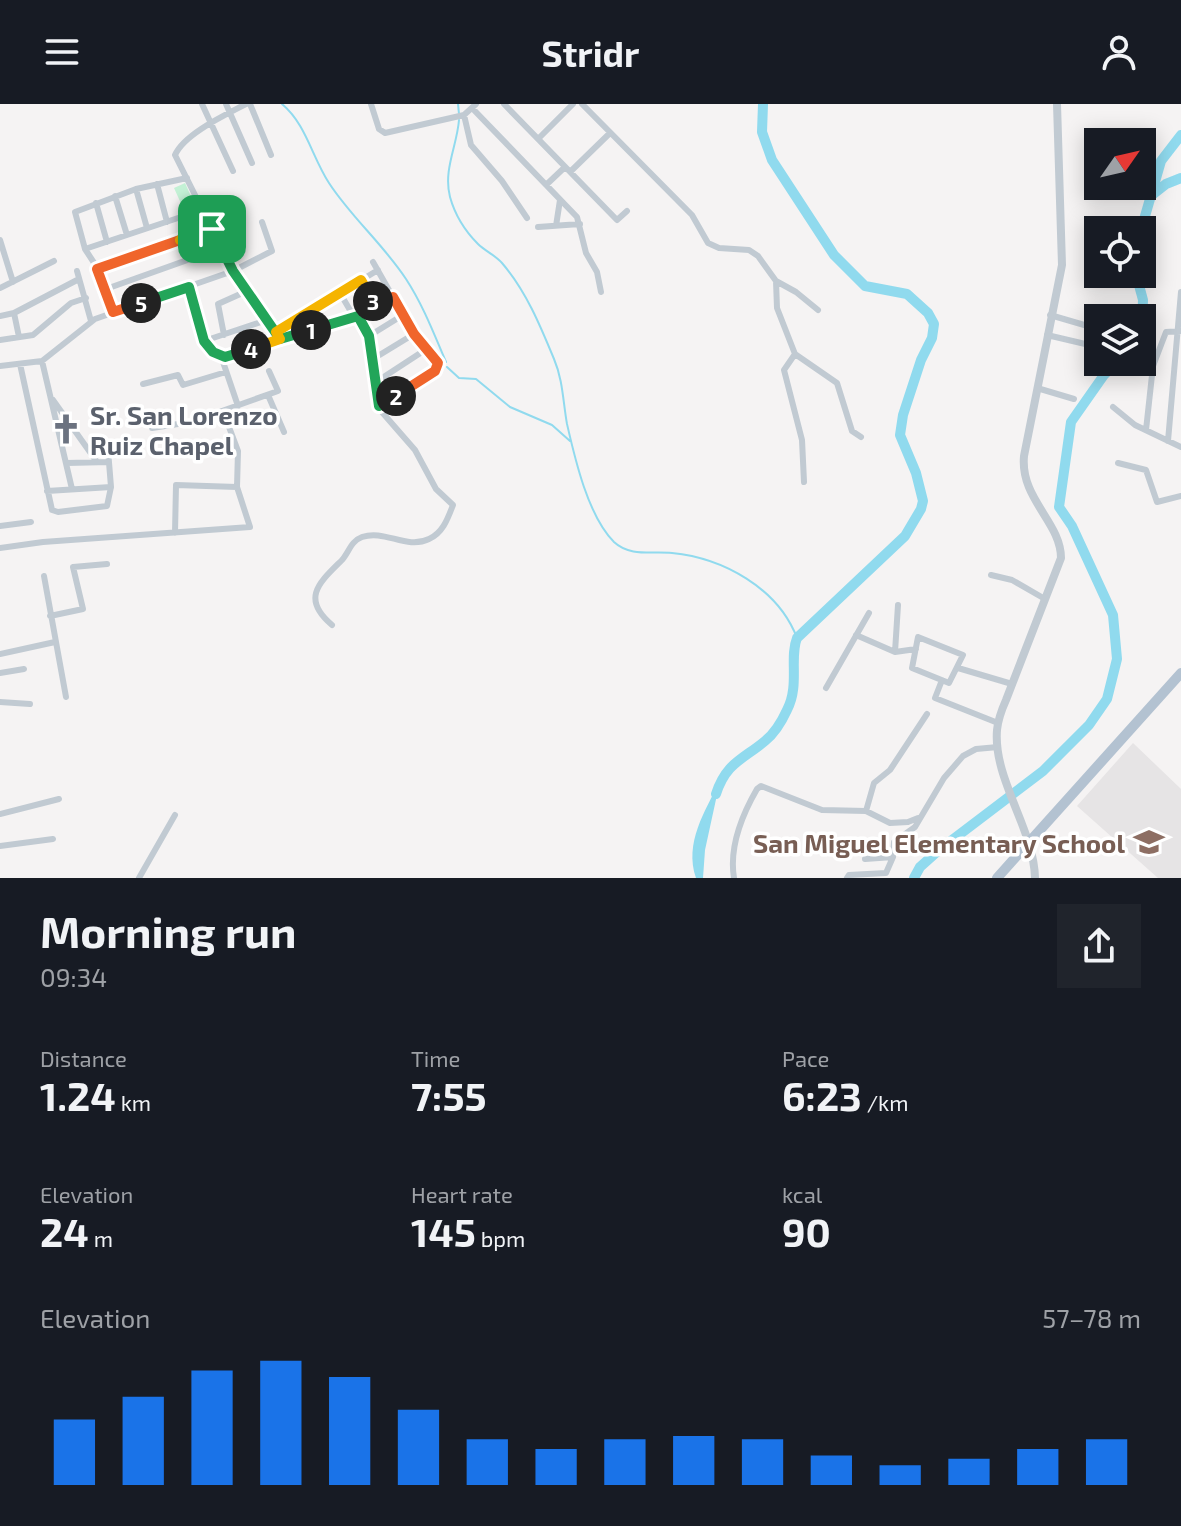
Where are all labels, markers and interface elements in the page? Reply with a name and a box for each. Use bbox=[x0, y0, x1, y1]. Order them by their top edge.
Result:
icon: menu bbox=[40, 30, 84, 74]
icon: person bbox=[1097, 30, 1141, 74]
text: Stridr bbox=[542, 31, 639, 74]
north arrow bbox=[1084, 128, 1156, 200]
map controls bbox=[1084, 128, 1156, 376]
pin bbox=[178, 195, 246, 263]
icon: arrive bbox=[190, 207, 234, 251]
button: locate bbox=[1084, 216, 1156, 288]
pin: 3 bbox=[353, 281, 393, 321]
pin: 5 bbox=[121, 283, 161, 323]
text: 3 bbox=[367, 288, 379, 314]
text: 5 bbox=[135, 290, 147, 316]
button: layers bbox=[1084, 304, 1156, 376]
pin: 1 bbox=[291, 310, 331, 350]
text: 1 bbox=[306, 317, 316, 343]
pin: 4 bbox=[231, 329, 271, 369]
text: 4 bbox=[244, 336, 258, 362]
pin: 2 bbox=[376, 376, 416, 416]
text: 2 bbox=[390, 383, 402, 409]
place label: Sr. San Lorenzo Ruiz Chapel bbox=[90, 399, 278, 460]
church icon: Sr. San Lorenzo Ruiz Chapel bbox=[49, 412, 83, 446]
school or university icon: San Miguel Elementary School bbox=[1132, 825, 1166, 859]
place label: San Miguel Elementary School bbox=[753, 827, 1125, 859]
text: Morning run bbox=[40, 904, 296, 957]
button: share bbox=[1057, 904, 1141, 988]
text: 09:34 bbox=[40, 961, 107, 992]
text: Distance bbox=[40, 1045, 127, 1071]
text: Time bbox=[411, 1045, 460, 1071]
text: Pace bbox=[782, 1045, 829, 1071]
text: 1.24 bbox=[40, 1071, 116, 1119]
text: 7:55 bbox=[411, 1071, 487, 1119]
text: 6:23 bbox=[782, 1071, 862, 1119]
text: km bbox=[116, 1089, 151, 1115]
text: /km bbox=[862, 1089, 909, 1115]
text: Elevation bbox=[40, 1181, 133, 1207]
text: Heart rate bbox=[411, 1181, 513, 1207]
text: kcal bbox=[782, 1181, 822, 1207]
text: 24 bbox=[40, 1207, 89, 1255]
text: 145 bbox=[411, 1207, 476, 1255]
text: 90 bbox=[782, 1207, 831, 1255]
text: m bbox=[89, 1225, 113, 1251]
text: bpm bbox=[476, 1225, 525, 1251]
text: Elevation bbox=[40, 1302, 150, 1333]
text: 57–78 m bbox=[1042, 1302, 1141, 1333]

